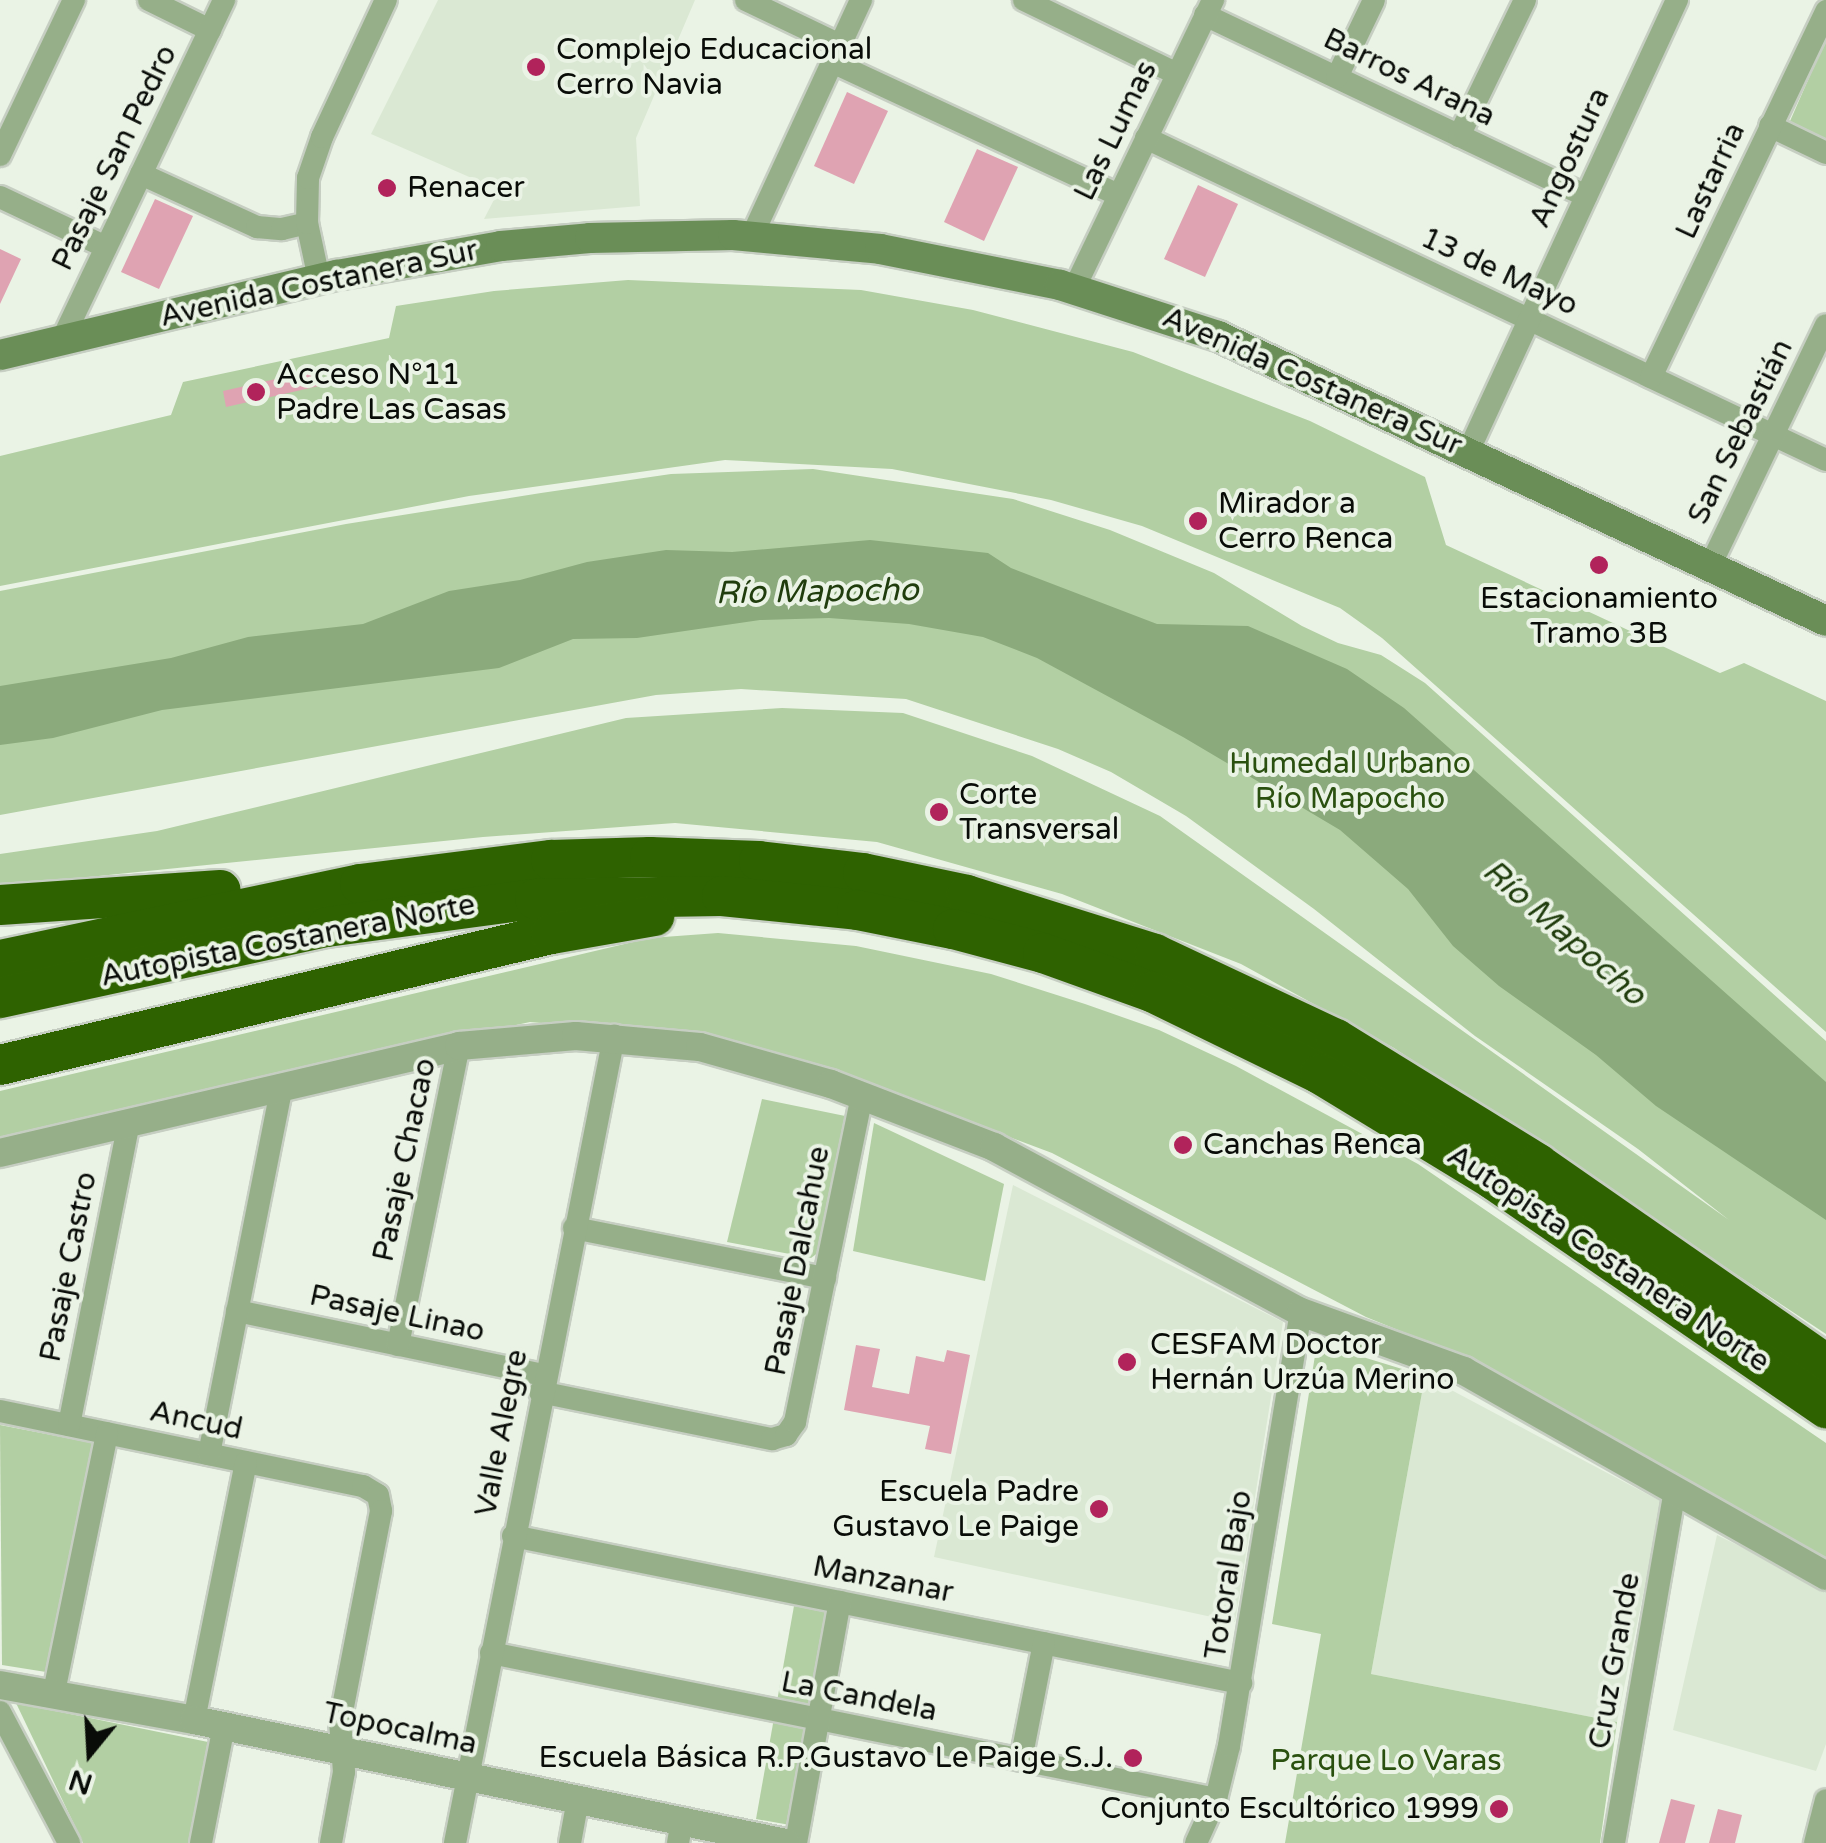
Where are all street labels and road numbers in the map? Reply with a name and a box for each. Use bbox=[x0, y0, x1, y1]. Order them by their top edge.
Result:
street label: Barros Arana bbox=[1317, 21, 1501, 135]
street label: Pasaje San Pedro bbox=[45, 39, 185, 277]
street label: Las Lumas bbox=[1067, 55, 1165, 207]
street label: Angostura bbox=[1522, 82, 1618, 234]
street label: Lastarria bbox=[1668, 117, 1754, 245]
street label: 13 de Mayo bbox=[1415, 220, 1583, 324]
street label: Avenida Costanera Sur bbox=[157, 233, 481, 335]
street label: Avenida Costanera Sur bbox=[1157, 300, 1467, 464]
street label: San Sebastián bbox=[1681, 334, 1801, 530]
street label: Autopista Costanera Norte bbox=[98, 887, 478, 995]
street label: Pasaje Chacao bbox=[366, 1055, 444, 1265]
street label: Autopista Costanera Norte bbox=[1440, 1138, 1776, 1380]
street label: Pasaje Dalcahue bbox=[758, 1143, 838, 1379]
street label: Pasaje Castro bbox=[33, 1169, 105, 1365]
street label: Pasaje Linao bbox=[306, 1278, 488, 1350]
street label: Valle Alegre bbox=[468, 1346, 536, 1520]
street label: Ancud bbox=[146, 1394, 246, 1448]
street label: Totoral Bajo bbox=[1198, 1488, 1260, 1662]
street label: Manzanar bbox=[810, 1549, 956, 1611]
street label: Cruz Grande bbox=[1582, 1570, 1648, 1752]
street label: La Candela bbox=[778, 1664, 940, 1730]
street label: Topocalma bbox=[320, 1695, 480, 1763]

